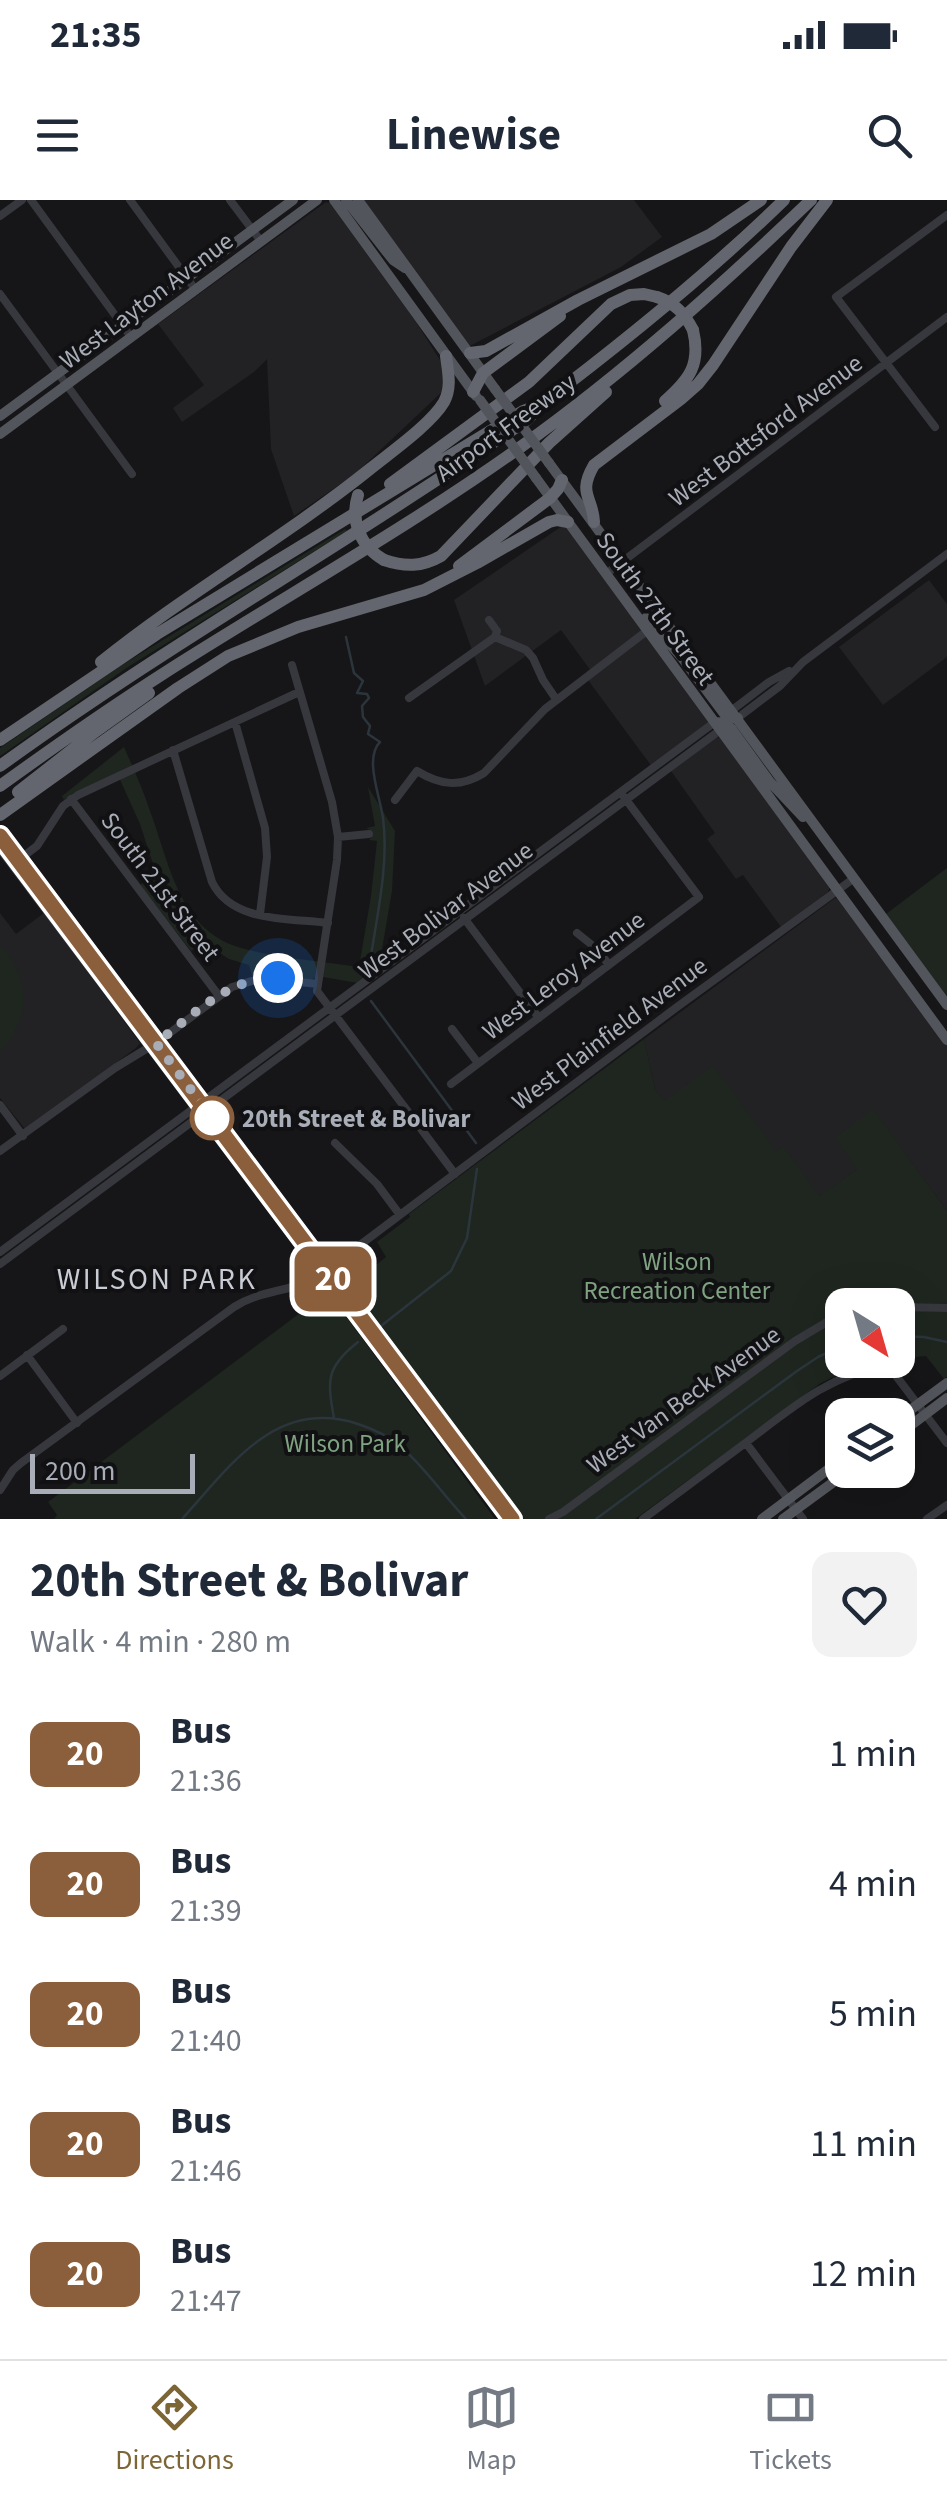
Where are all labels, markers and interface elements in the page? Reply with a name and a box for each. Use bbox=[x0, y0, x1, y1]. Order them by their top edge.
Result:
text: 21:35 bbox=[50, 8, 142, 62]
text: Linewise bbox=[386, 103, 561, 167]
icon: menu bbox=[30, 108, 85, 163]
icon: search bbox=[862, 108, 917, 163]
street label: West Layton Avenue bbox=[52, 223, 241, 378]
street label: West Bottsford Avenue bbox=[661, 346, 870, 516]
street label: Airport Freeway bbox=[428, 365, 583, 491]
street label: South 27th Street bbox=[587, 524, 724, 693]
street label: South 21st Street bbox=[92, 805, 229, 969]
street label: West Bolivar Avenue bbox=[351, 833, 541, 989]
street label: West Leroy Avenue bbox=[475, 903, 652, 1049]
street label: West Plainfield Avenue bbox=[504, 948, 715, 1119]
your location bbox=[253, 953, 303, 1003]
marker: 20th Street & Bolivar bbox=[191, 1097, 233, 1139]
place label: 20th Street & Bolivar bbox=[242, 1101, 470, 1137]
park label: Wilson Recreation Center bbox=[584, 1244, 771, 1309]
line badge: 20 bbox=[288, 1246, 378, 1312]
text: 20 bbox=[315, 1254, 351, 1304]
district label: WILSON PARK bbox=[57, 1258, 257, 1301]
north arrow bbox=[825, 1288, 915, 1378]
map controls bbox=[825, 1288, 915, 1488]
street label: West Van Beck Avenue bbox=[579, 1317, 788, 1483]
button: layers bbox=[825, 1398, 915, 1488]
park label: Wilson Park bbox=[284, 1426, 406, 1462]
scale bar bbox=[30, 1449, 195, 1494]
text: 200 m bbox=[45, 1451, 116, 1491]
text: 20th Street & Bolivar bbox=[30, 1547, 468, 1615]
button: heart bbox=[812, 1552, 917, 1657]
text: Walk · 4 min · 280 m bbox=[30, 1619, 291, 1665]
text: Bus bbox=[170, 1704, 231, 1758]
text: 1 min bbox=[829, 1727, 917, 1781]
text: 20 bbox=[67, 1729, 103, 1779]
text: 21:36 bbox=[170, 1758, 242, 1804]
text: Bus bbox=[170, 1834, 231, 1888]
text: 4 min bbox=[829, 1857, 917, 1911]
text: 20 bbox=[67, 1859, 103, 1909]
text: 21:39 bbox=[170, 1888, 242, 1934]
text: Bus bbox=[170, 1964, 231, 2018]
text: 5 min bbox=[829, 1987, 917, 2041]
text: 20 bbox=[67, 1989, 103, 2039]
text: 21:40 bbox=[170, 2018, 242, 2064]
text: Bus bbox=[170, 2094, 231, 2148]
text: 11 min bbox=[810, 2117, 917, 2171]
text: 20 bbox=[67, 2119, 103, 2169]
text: 21:46 bbox=[170, 2148, 242, 2194]
text: Bus bbox=[170, 2224, 231, 2278]
text: 12 min bbox=[810, 2247, 917, 2301]
text: 20 bbox=[67, 2249, 103, 2299]
text: 21:47 bbox=[170, 2278, 242, 2324]
tab: Directions bbox=[115, 2380, 234, 2480]
tab: Map bbox=[464, 2380, 519, 2480]
tab: Tickets bbox=[749, 2380, 832, 2480]

